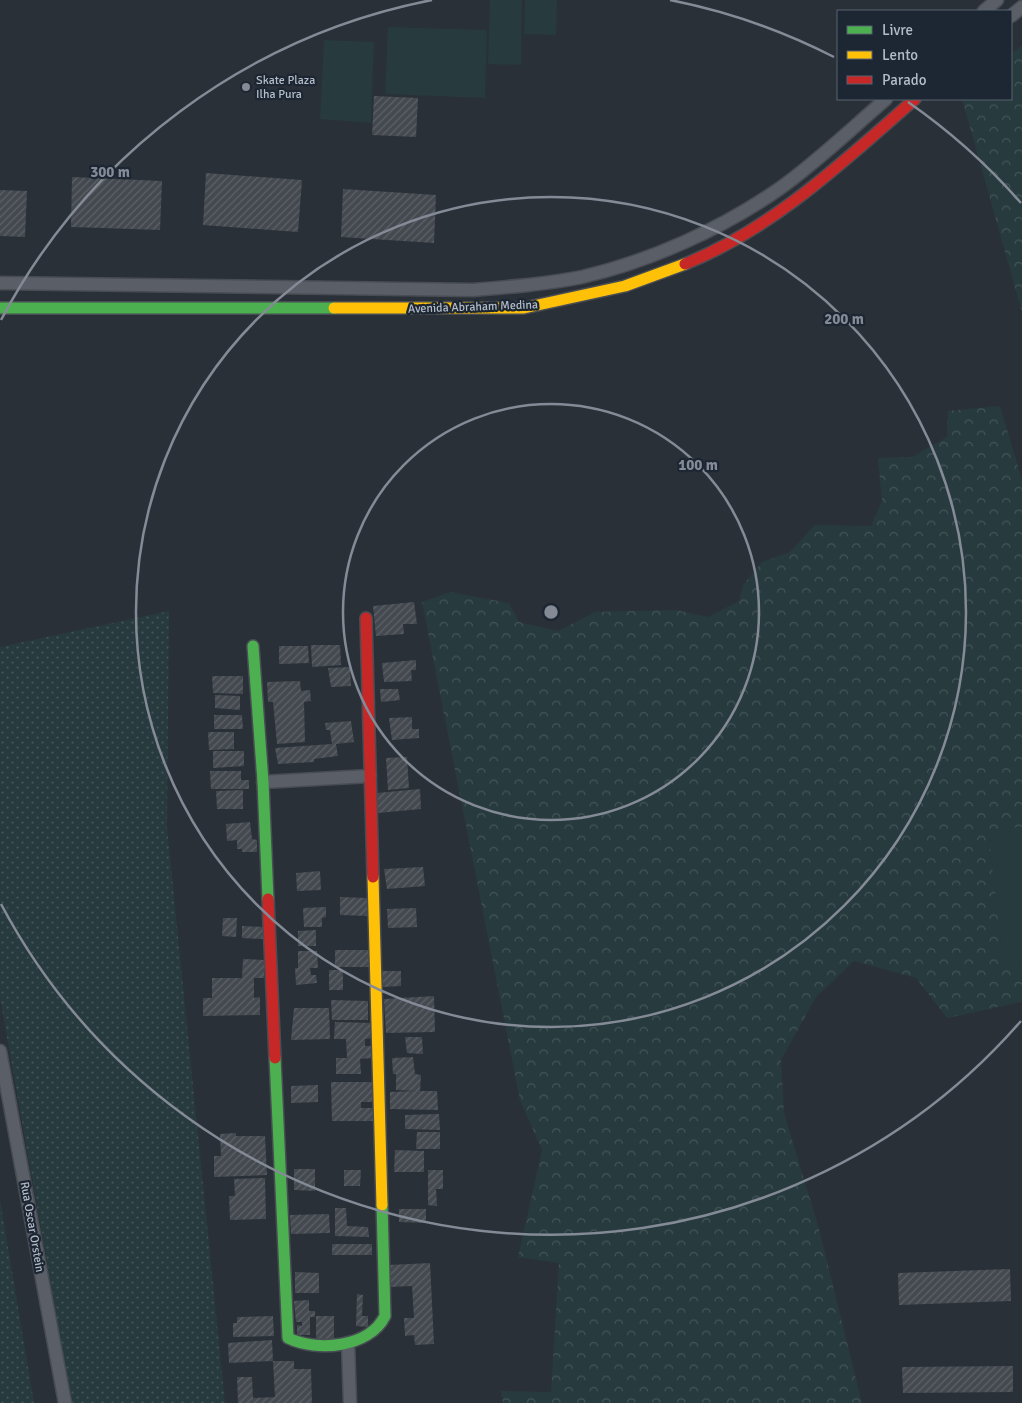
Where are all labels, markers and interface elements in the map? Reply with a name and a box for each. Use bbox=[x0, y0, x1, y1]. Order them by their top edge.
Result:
legend bbox=[837, 10, 1012, 100]
text: Livre bbox=[882, 21, 913, 39]
text: Lento bbox=[882, 46, 918, 64]
text: Parado bbox=[882, 71, 927, 89]
place label: Skate Plaza Ilha Pura bbox=[256, 73, 315, 102]
marker: Skate Plaza Ilha Pura bbox=[240, 81, 252, 93]
text: 300 m bbox=[90, 163, 130, 181]
street label: Avenida Abraham Medina bbox=[408, 297, 538, 317]
text: 200 m bbox=[824, 310, 864, 328]
text: 100 m bbox=[678, 456, 718, 474]
centre of rings bbox=[542, 603, 560, 621]
street label: Rua Oscar Orstein bbox=[17, 1181, 47, 1273]

